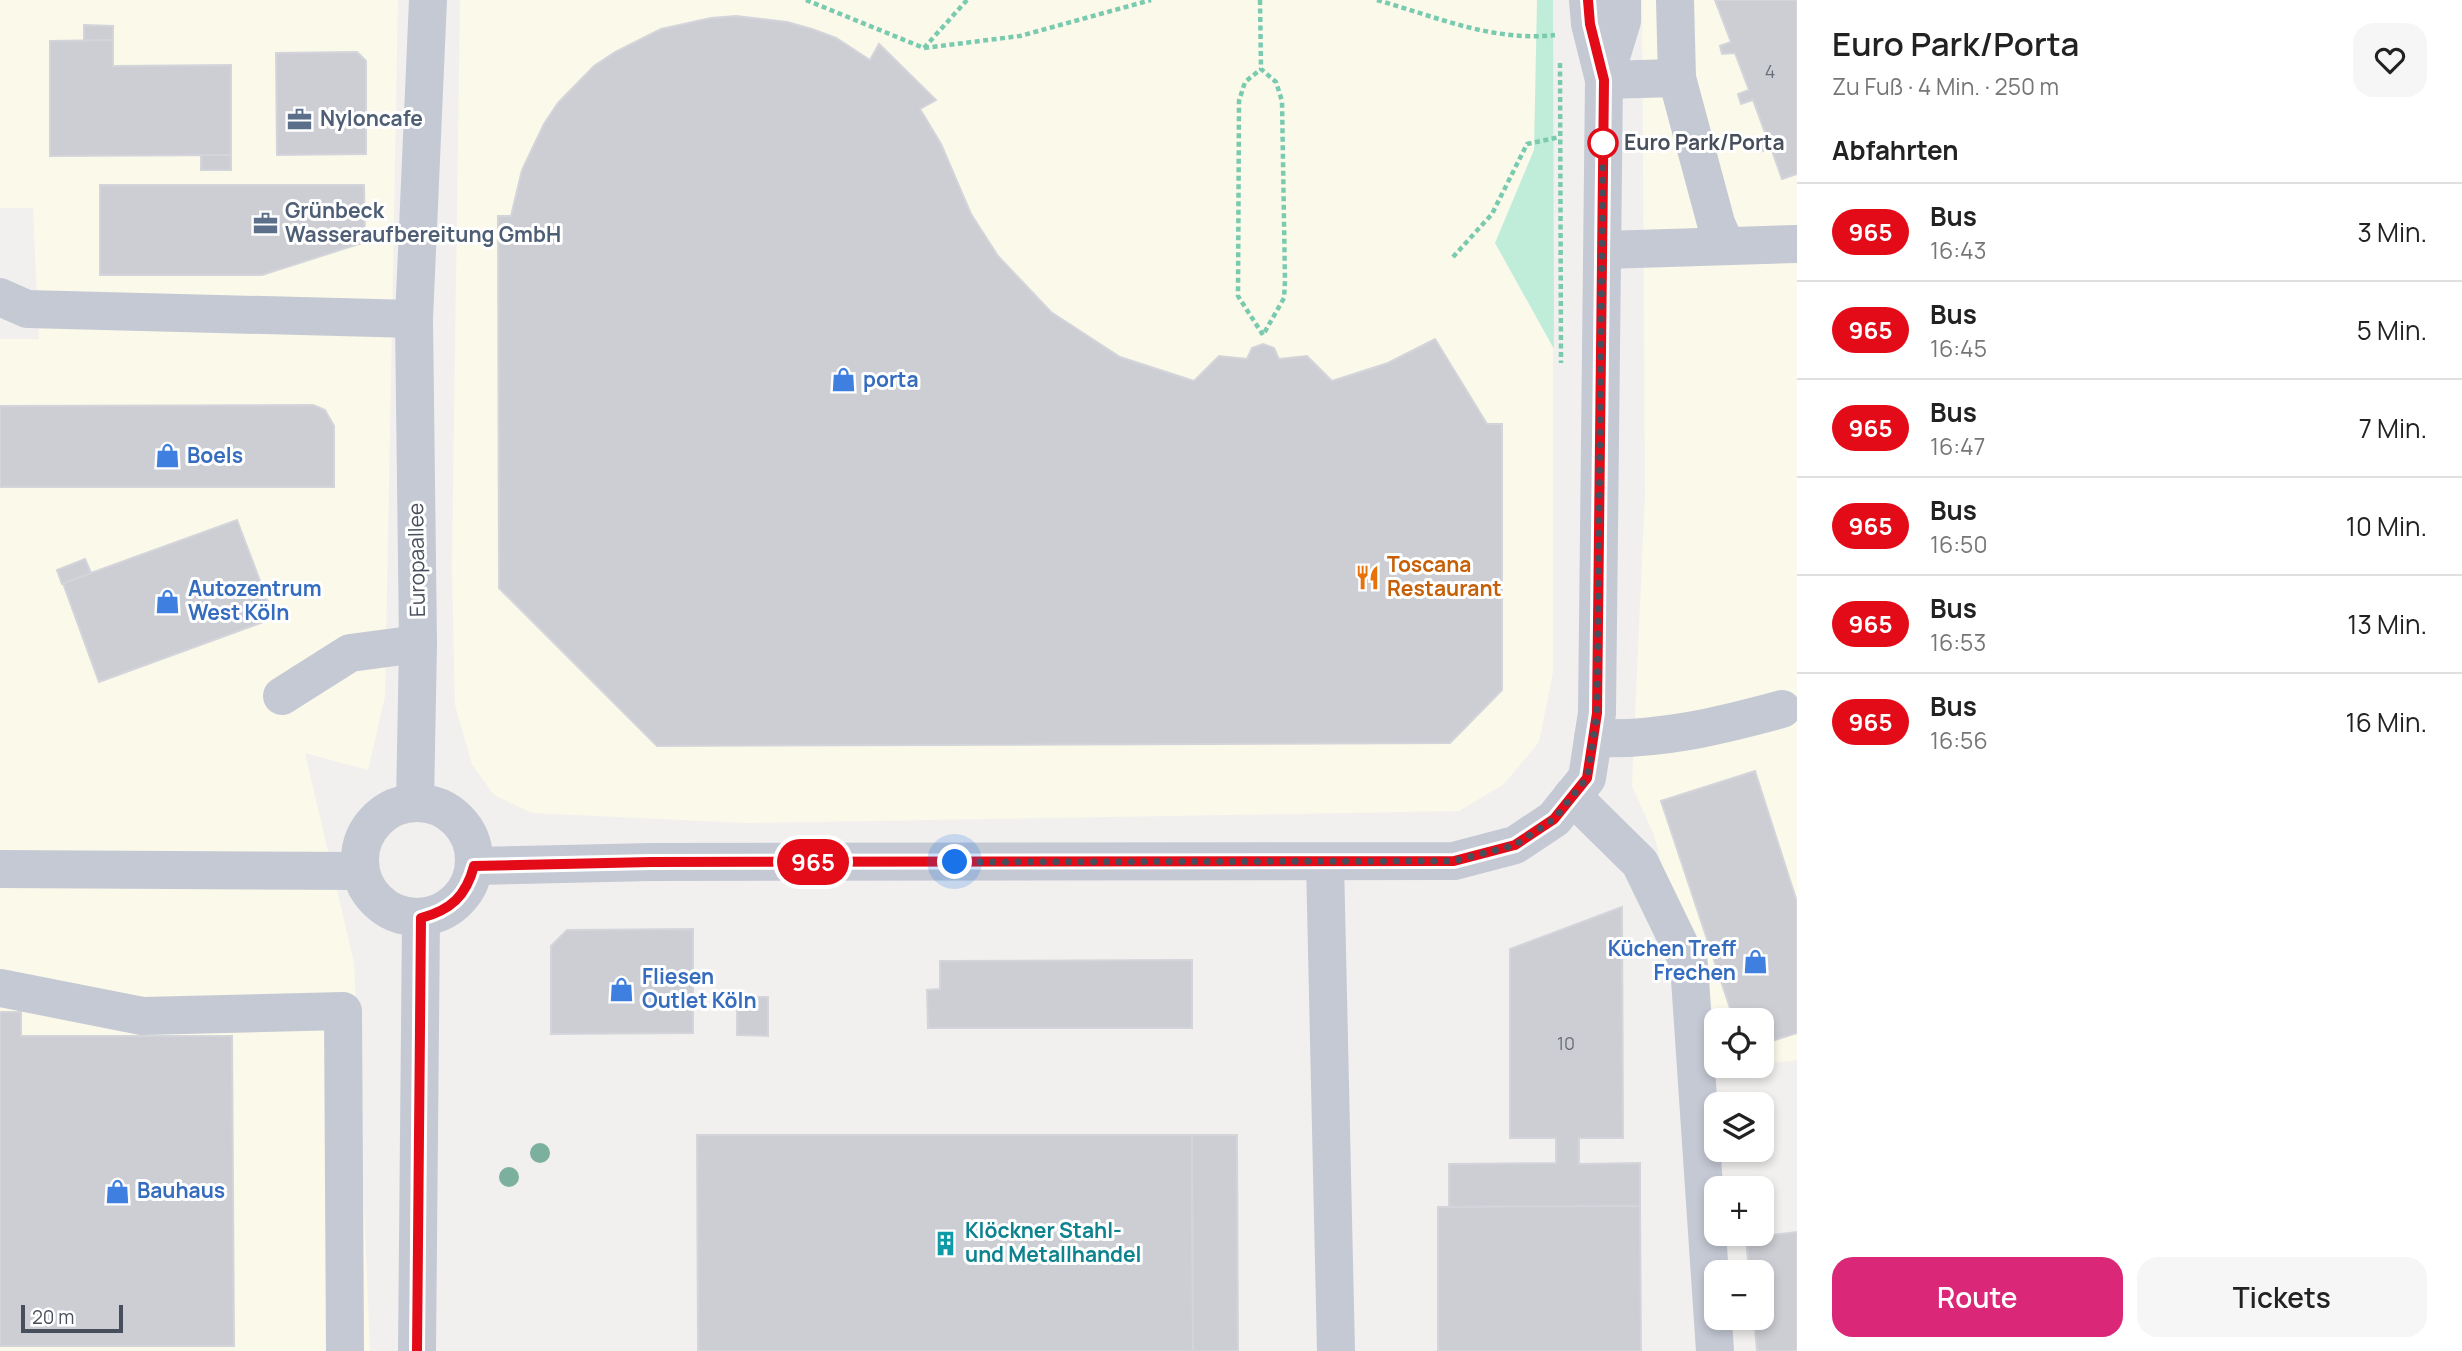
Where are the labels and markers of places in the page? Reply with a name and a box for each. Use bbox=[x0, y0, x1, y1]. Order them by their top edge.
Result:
place label: Nyloncafe bbox=[320, 104, 423, 132]
office icon: Nyloncafe bbox=[286, 105, 314, 133]
marker: Euro Park/Porta bbox=[1588, 128, 1618, 158]
place label: Euro Park/Porta bbox=[1624, 128, 1785, 156]
place label: Grünbeck Wasseraufbereitung GmbH bbox=[285, 196, 561, 248]
office icon: Grünbeck Wasseraufbereitung GmbH bbox=[251, 209, 279, 237]
place label: porta bbox=[863, 365, 918, 393]
shop icon: porta bbox=[829, 366, 857, 394]
place label: Boels bbox=[187, 441, 243, 469]
shop icon: Boels bbox=[153, 442, 181, 470]
place label: Toscana Restaurant bbox=[1387, 550, 1502, 602]
restaurant icon: Toscana Restaurant bbox=[1353, 563, 1381, 591]
place label: Autozentrum West Köln bbox=[188, 574, 322, 626]
shop icon: Autozentrum West Köln bbox=[154, 587, 182, 615]
place label: Küchen Treff Frechen bbox=[1608, 934, 1736, 986]
shop icon: Küchen Treff Frechen bbox=[1742, 947, 1770, 975]
place label: Fliesen Outlet Köln bbox=[642, 962, 757, 1014]
shop icon: Fliesen Outlet Köln bbox=[608, 975, 636, 1003]
place label: Bauhaus bbox=[137, 1176, 225, 1204]
shop icon: Bauhaus bbox=[103, 1177, 131, 1205]
place label: Klöckner Stahl- und Metallhandel bbox=[965, 1216, 1142, 1268]
building icon: Klöckner Stahl- und Metallhandel bbox=[931, 1229, 959, 1257]

